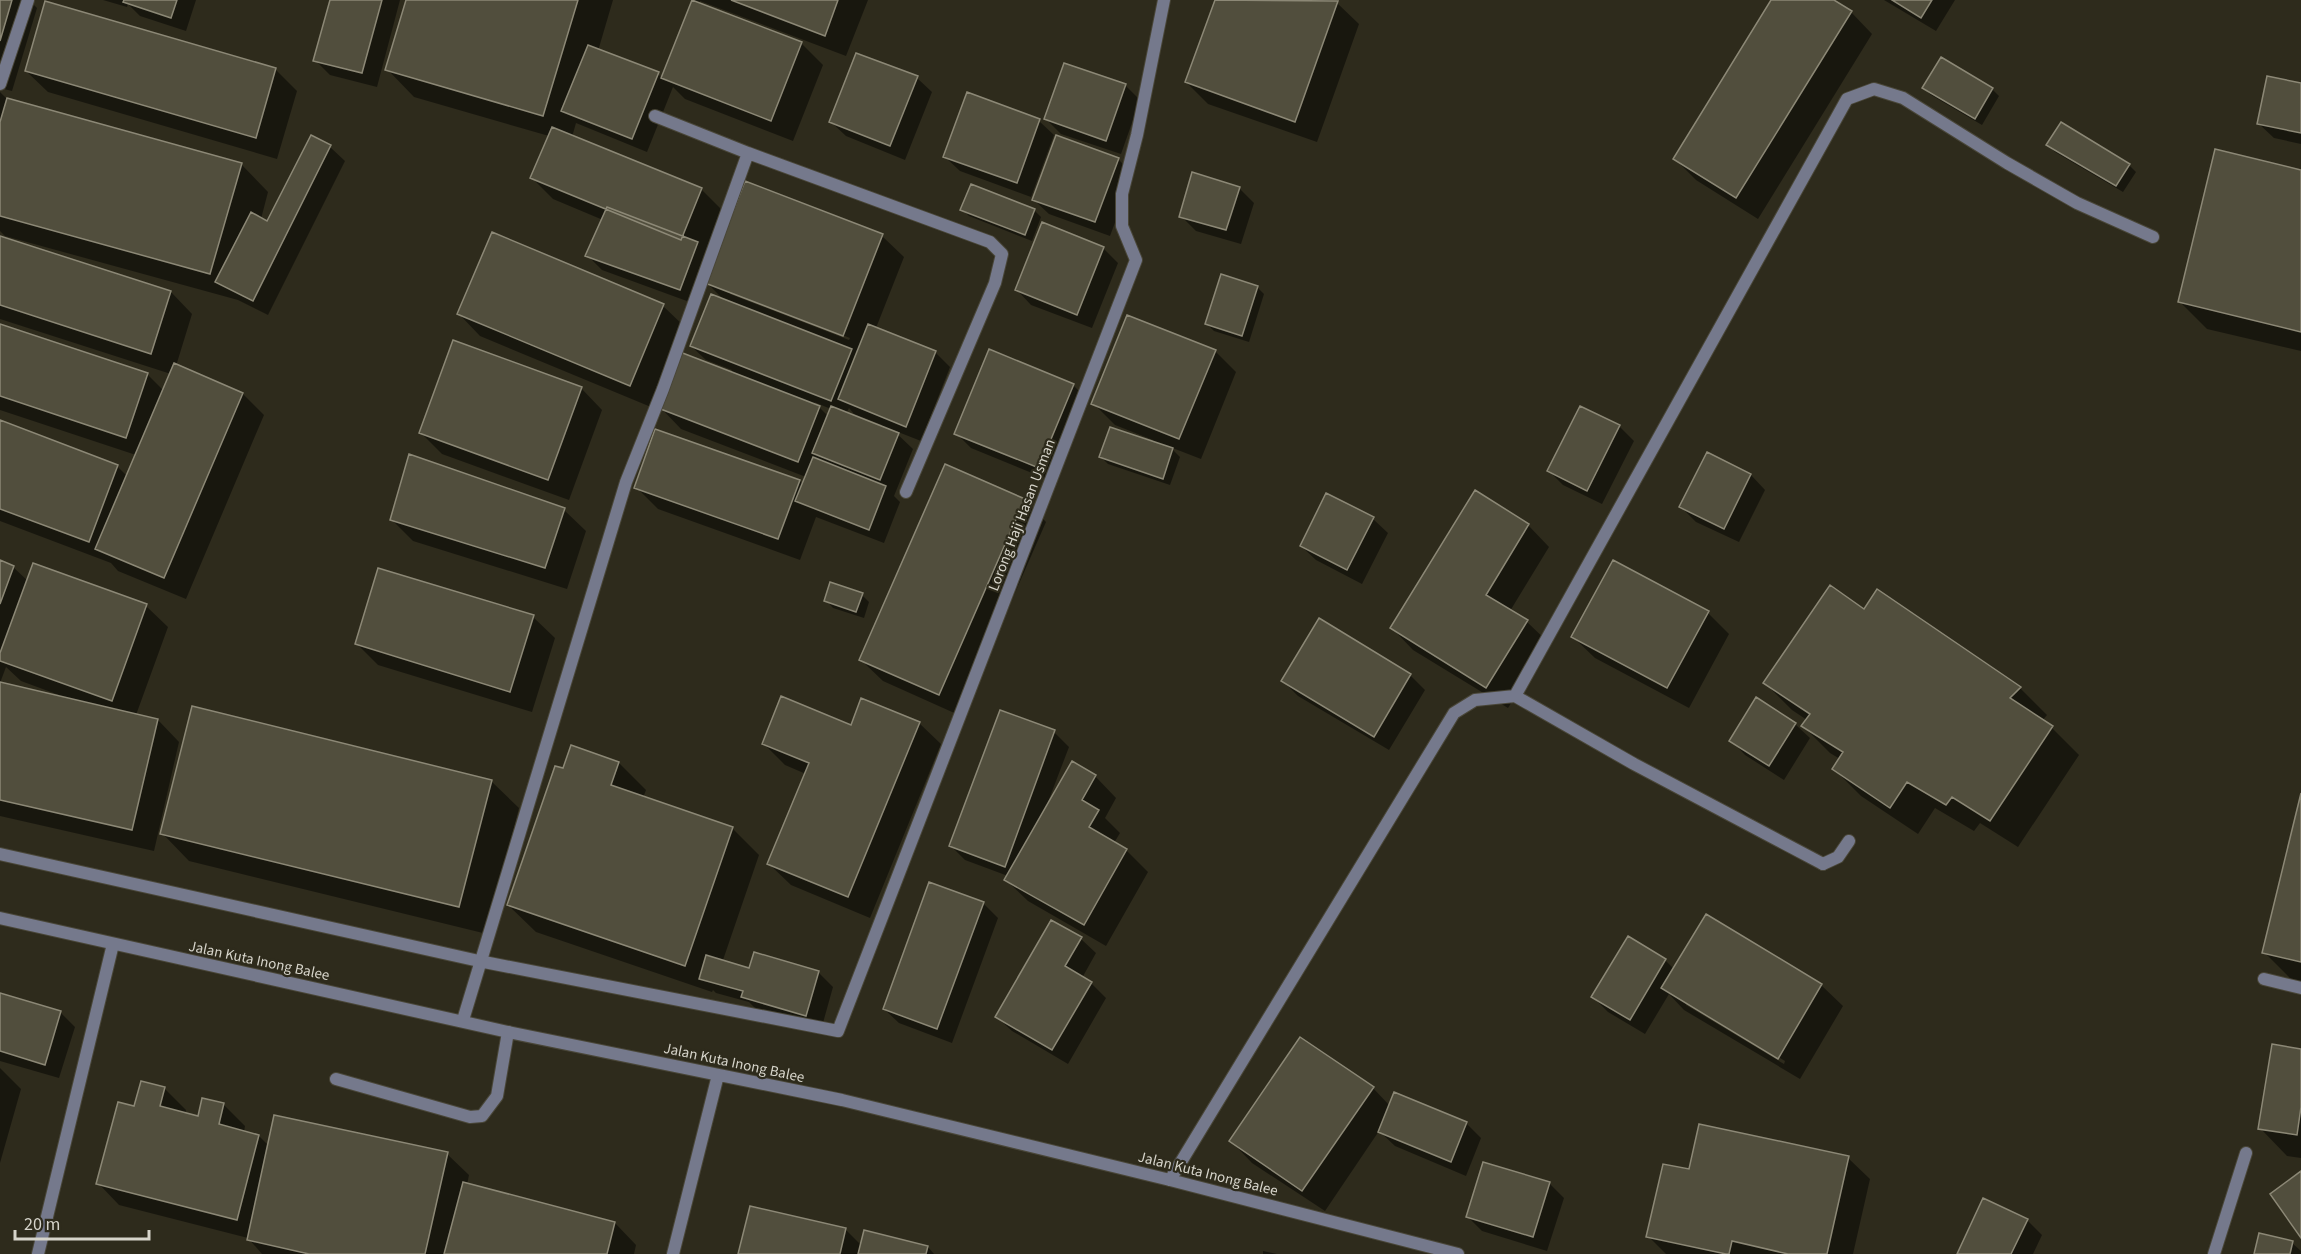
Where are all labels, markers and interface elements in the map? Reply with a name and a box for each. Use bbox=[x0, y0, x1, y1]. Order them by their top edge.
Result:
street label: Lorong Haji Hasan Usman bbox=[983, 436, 1061, 594]
street label: Jalan Kuta Inong Balee bbox=[187, 936, 331, 986]
street label: Jalan Kuta Inong Balee bbox=[662, 1038, 806, 1088]
street label: Jalan Kuta Inong Balee bbox=[1136, 1146, 1280, 1202]
scale bar bbox=[15, 1203, 148, 1241]
text: 20 m bbox=[24, 1212, 60, 1237]

